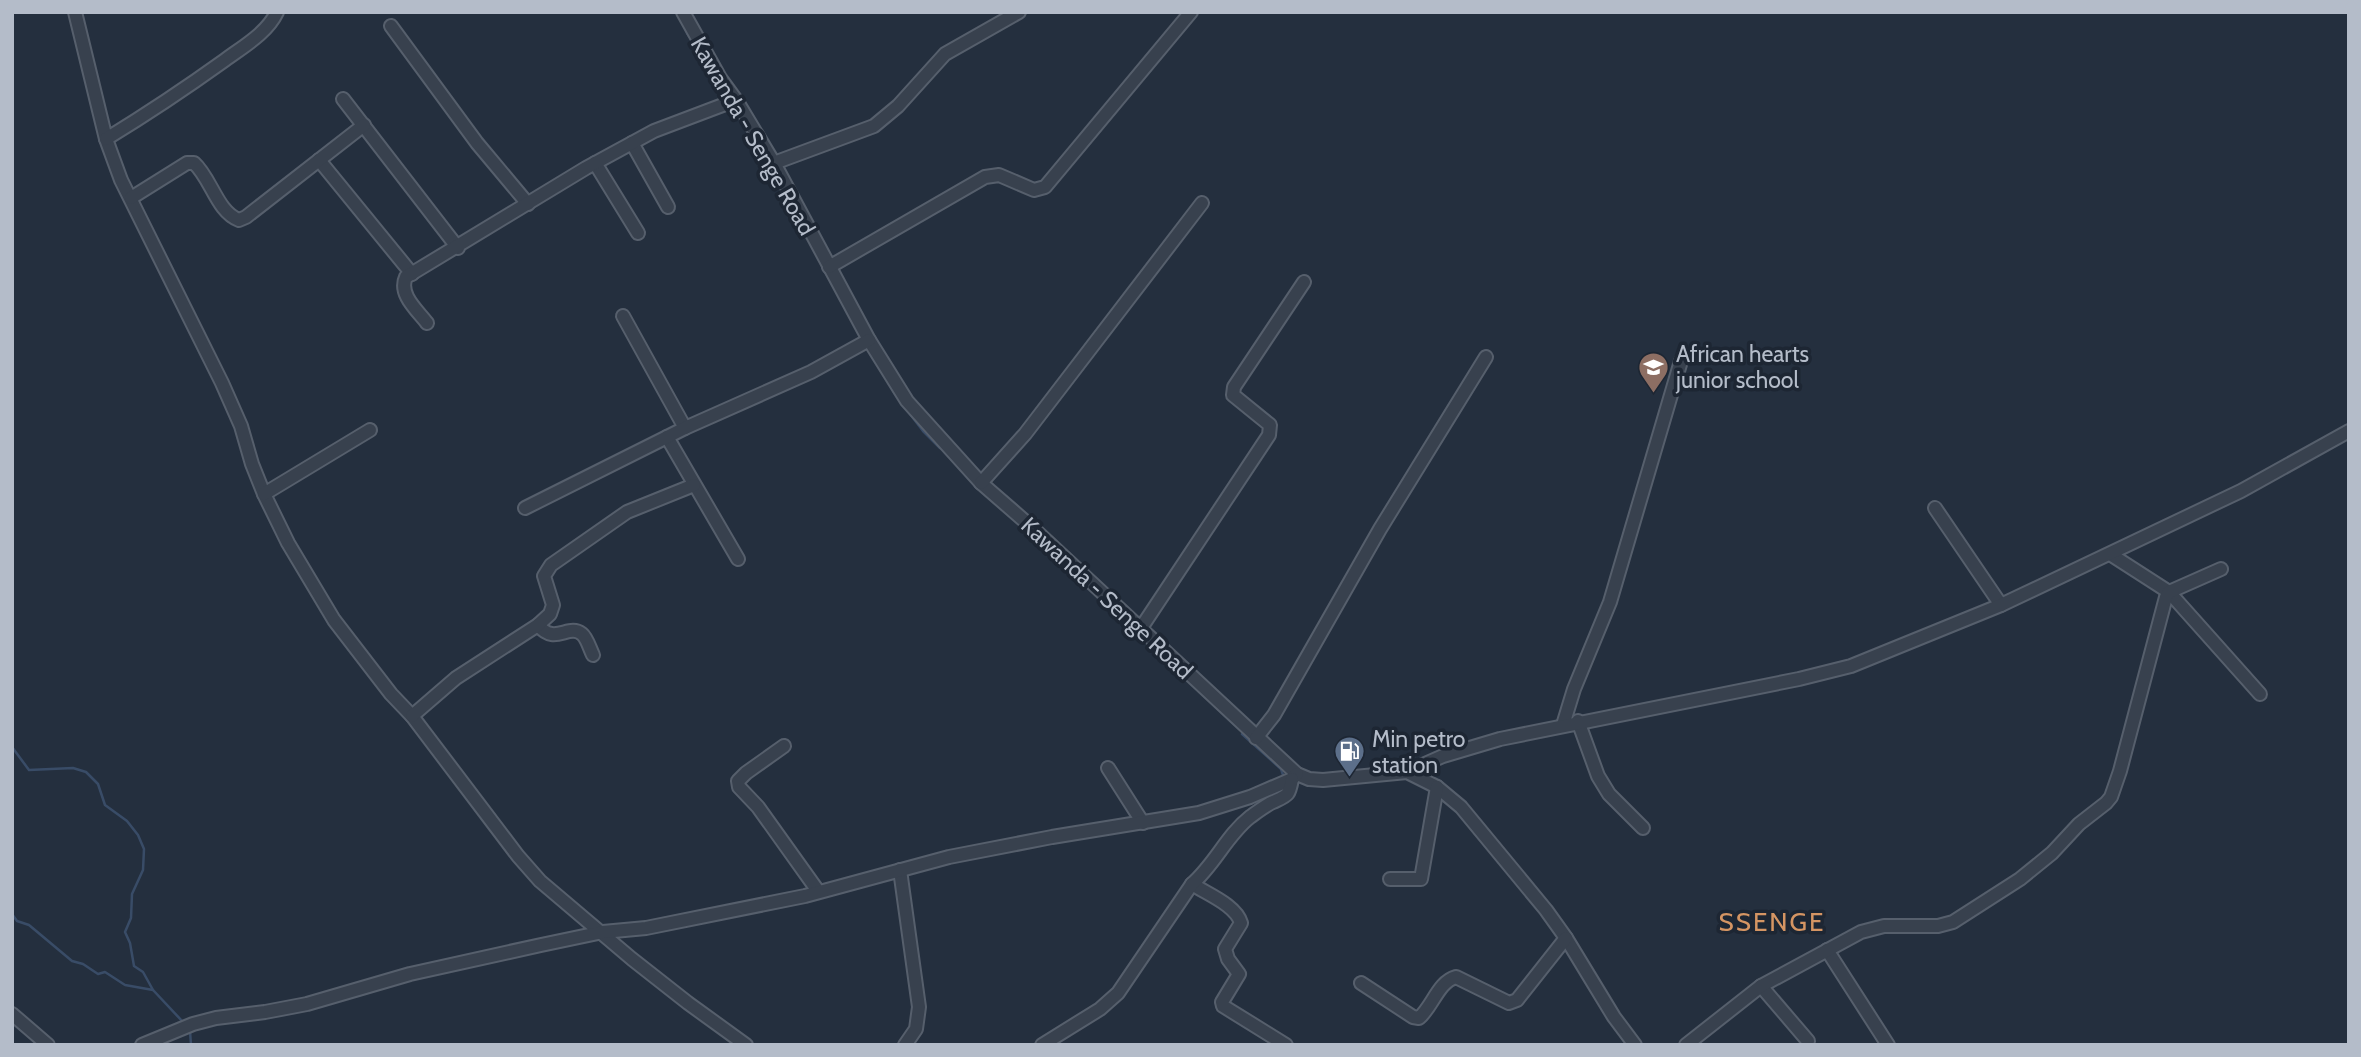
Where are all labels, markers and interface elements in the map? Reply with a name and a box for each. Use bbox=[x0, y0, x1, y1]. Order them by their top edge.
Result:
street label: Kawanda - Senge Road bbox=[685, 32, 821, 240]
place label: African hearts junior school bbox=[1675, 340, 1809, 394]
school or university icon: African hearts junior school bbox=[1636, 350, 1670, 394]
street label: Kawanda - Senge Road bbox=[1015, 511, 1199, 685]
place label: Min petro station bbox=[1372, 725, 1465, 779]
fuel station icon: Min petro station bbox=[1332, 735, 1366, 779]
district label: SSENGE bbox=[1719, 906, 1825, 938]

